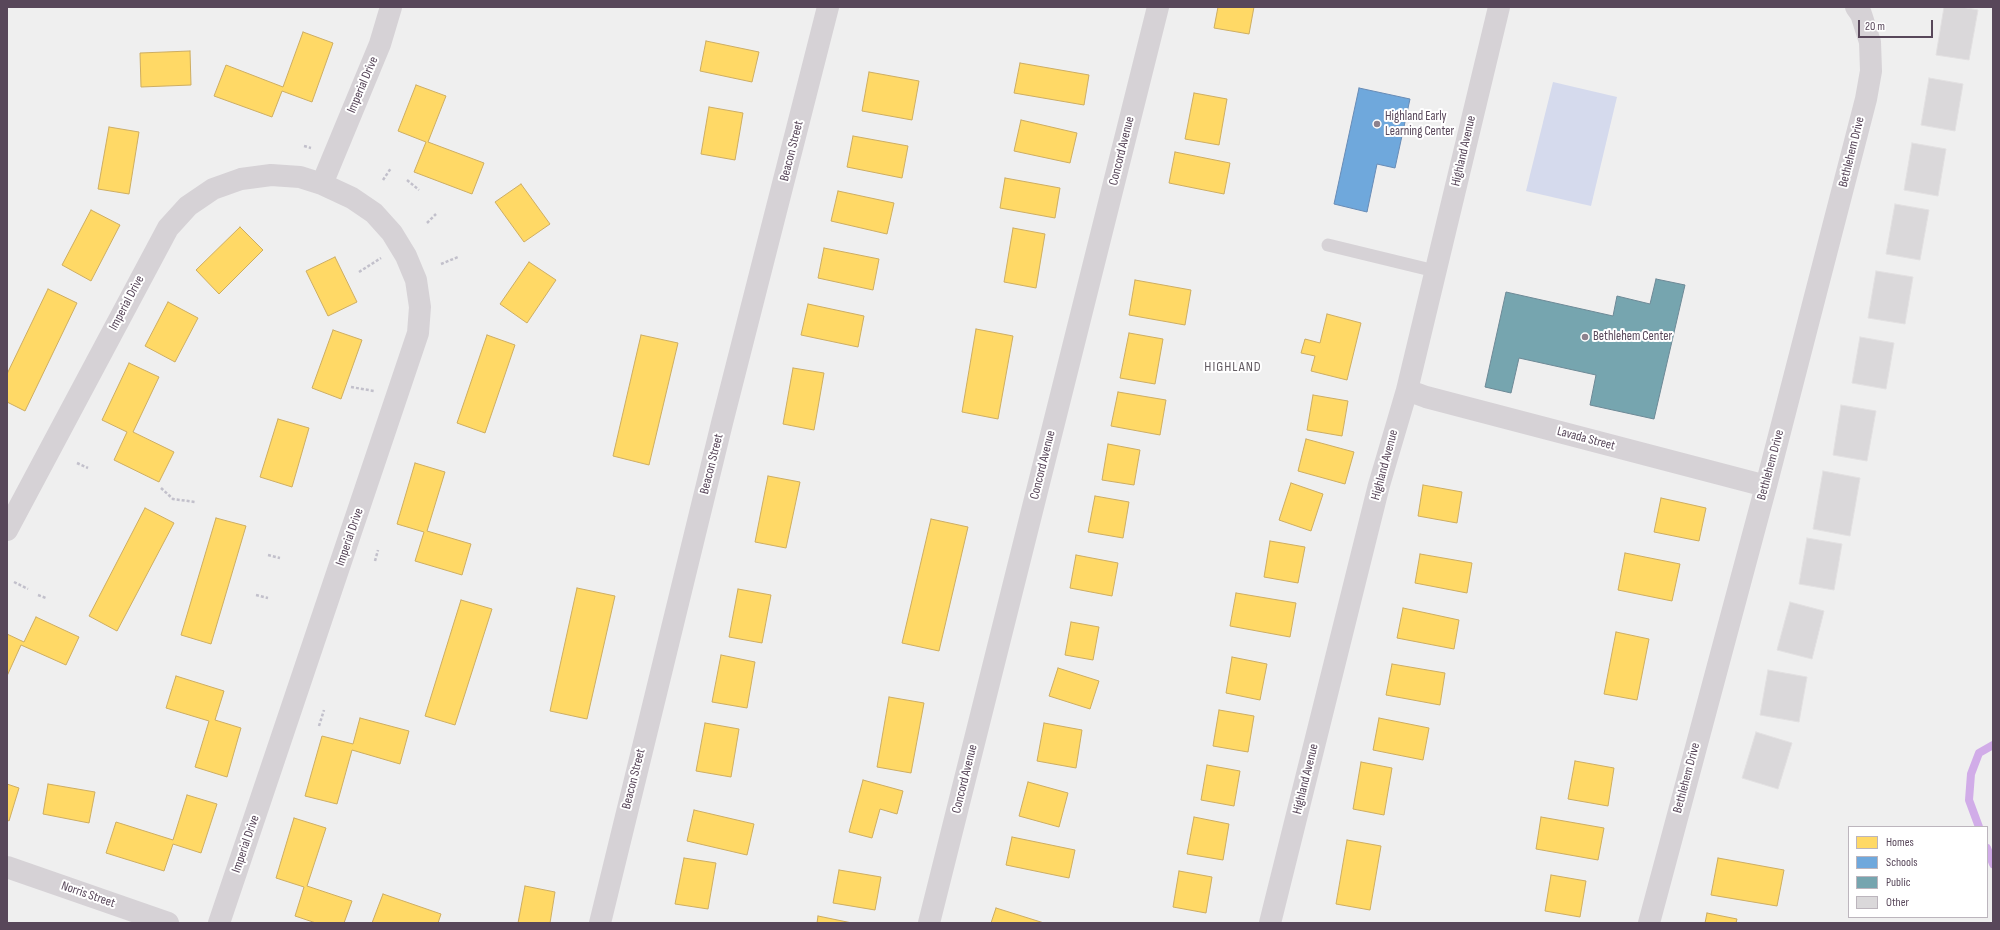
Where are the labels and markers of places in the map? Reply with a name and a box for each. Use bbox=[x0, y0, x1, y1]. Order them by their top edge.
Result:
place label: Highland Early Learning Center bbox=[1385, 109, 1454, 140]
marker: Highland Early Learning Center bbox=[1372, 119, 1382, 129]
place label: Bethlehem Center bbox=[1593, 329, 1672, 345]
marker: Bethlehem Center bbox=[1580, 332, 1590, 342]

